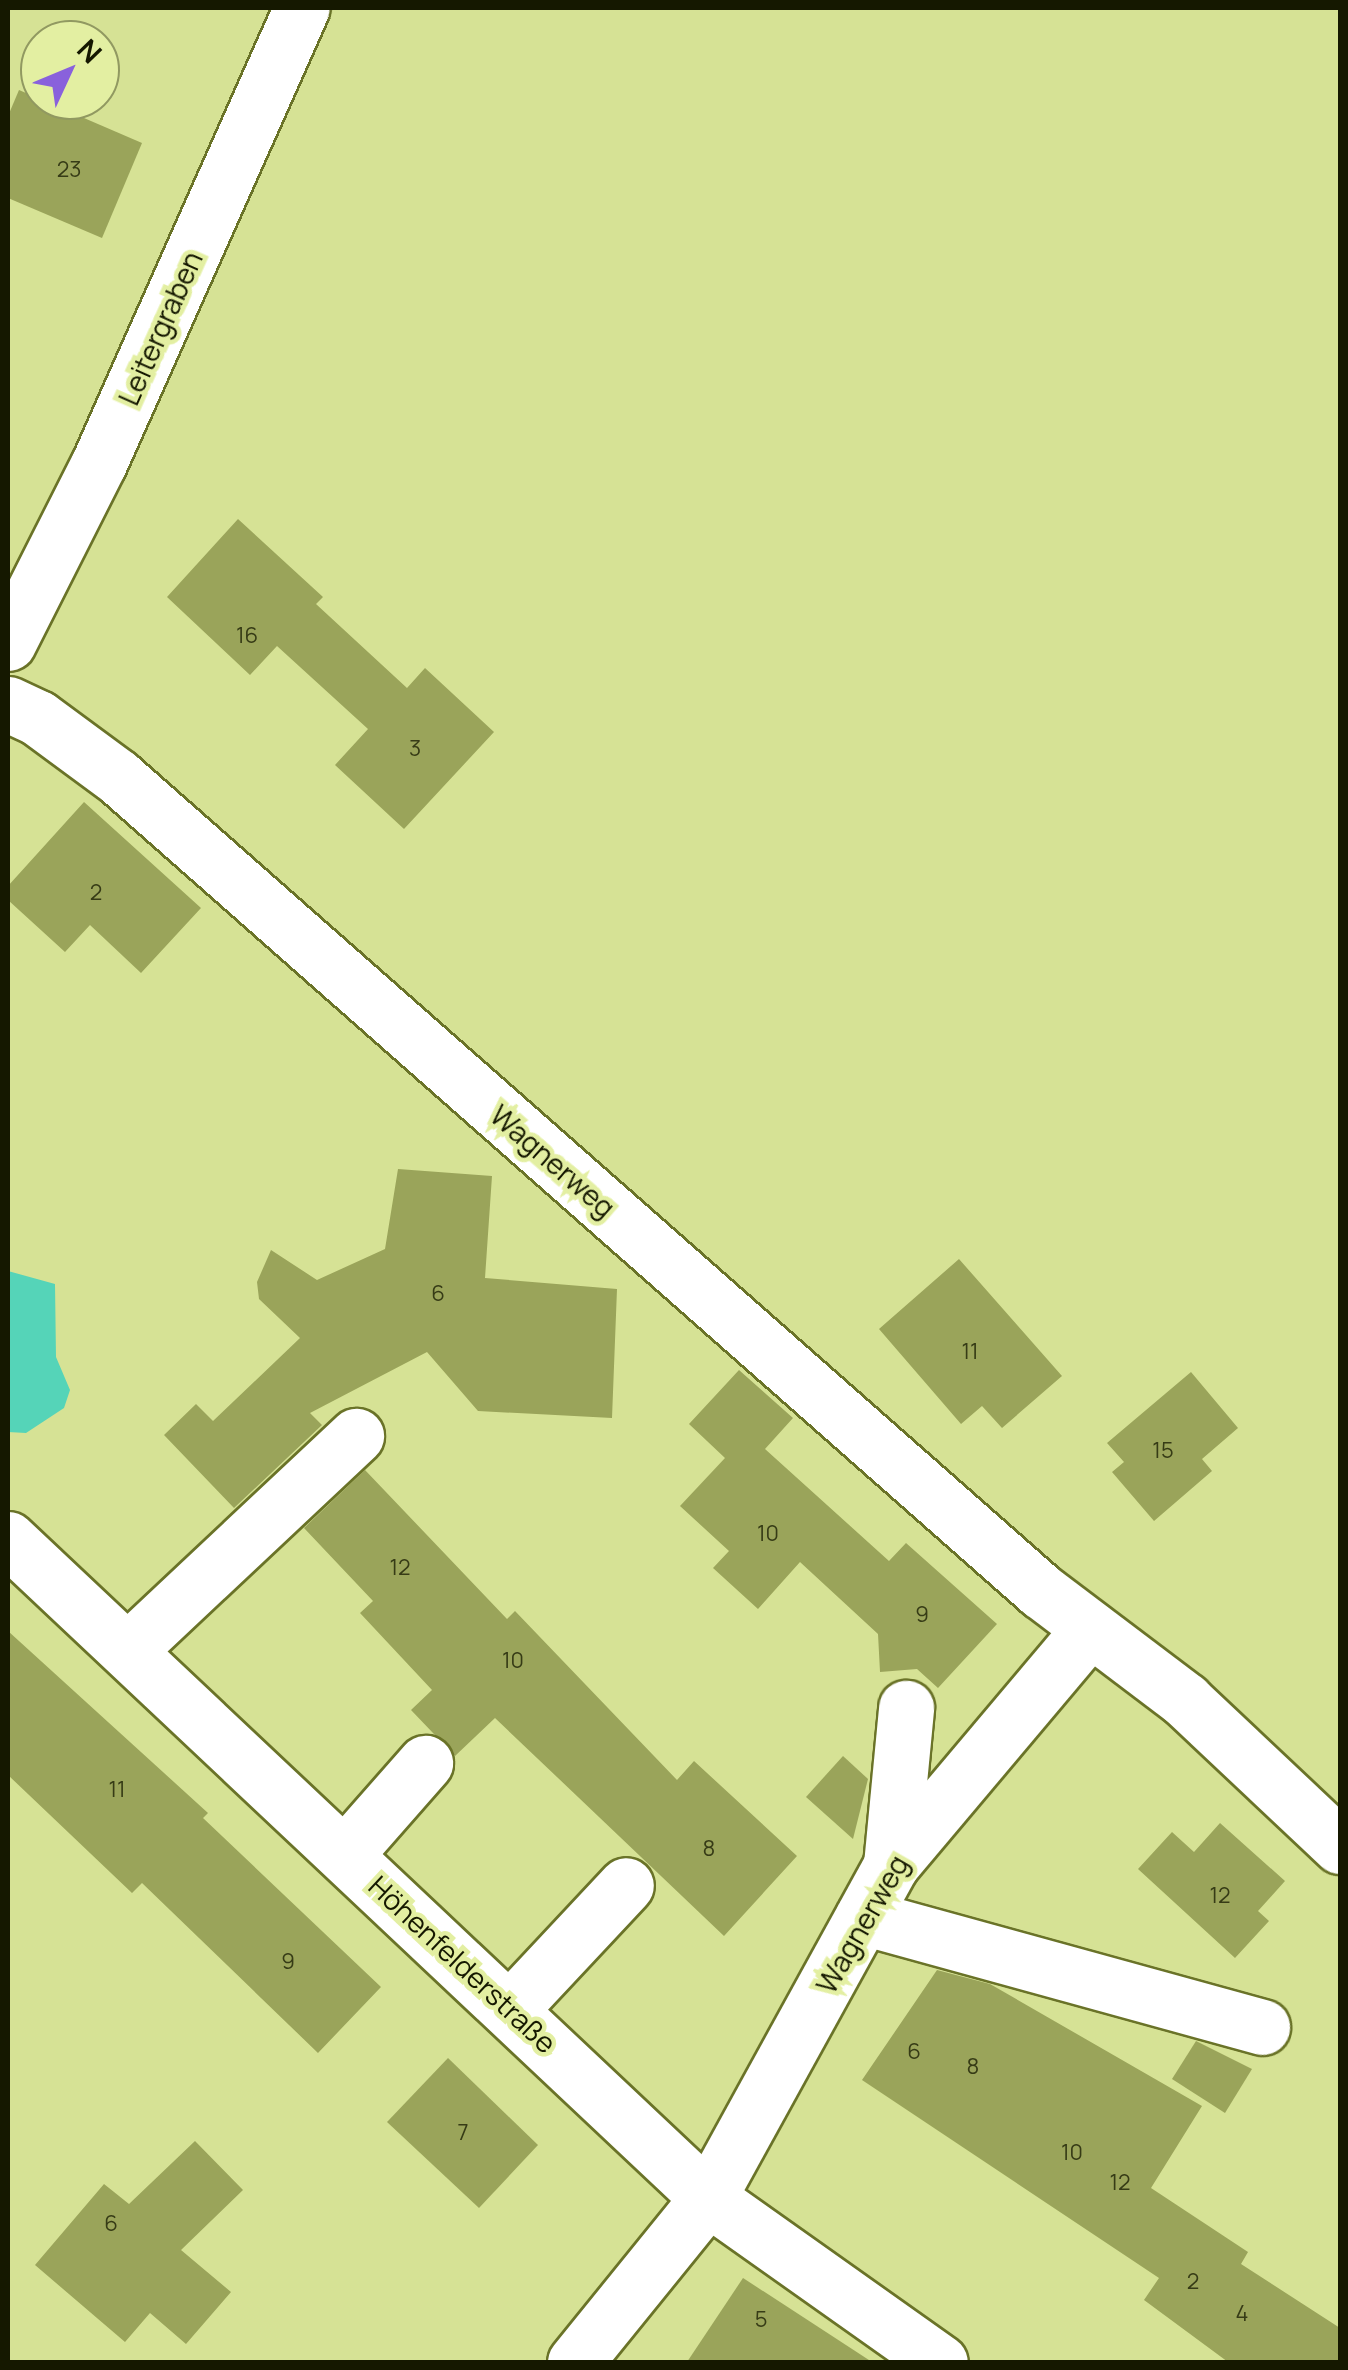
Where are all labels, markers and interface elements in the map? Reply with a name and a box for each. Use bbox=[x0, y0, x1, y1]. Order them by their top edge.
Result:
north arrow bbox=[20, 20, 120, 120]
text: N bbox=[69, 30, 111, 71]
house number: 23 bbox=[57, 157, 81, 183]
street label: Leitergraben bbox=[111, 246, 209, 410]
house number: 16 bbox=[236, 623, 258, 649]
house number: 3 bbox=[409, 736, 421, 762]
house number: 2 bbox=[90, 880, 102, 906]
street label: Wagnerweg bbox=[484, 1098, 622, 1224]
house number: 6 bbox=[431, 1281, 445, 1307]
house number: 11 bbox=[961, 1339, 979, 1365]
house number: 15 bbox=[1152, 1438, 1174, 1464]
house number: 10 bbox=[757, 1521, 779, 1547]
house number: 12 bbox=[389, 1555, 411, 1581]
house number: 9 bbox=[915, 1602, 929, 1628]
house number: 10 bbox=[502, 1648, 524, 1674]
house number: 11 bbox=[108, 1777, 126, 1803]
house number: 8 bbox=[703, 1836, 715, 1862]
street label: Wagnerweg bbox=[809, 1849, 915, 1999]
street label: Höhenfelderstraße bbox=[362, 1869, 564, 2059]
house number: 12 bbox=[1209, 1883, 1231, 1909]
house number: 9 bbox=[281, 1949, 295, 1975]
house number: 6 bbox=[907, 2039, 921, 2065]
house number: 8 bbox=[967, 2054, 979, 2080]
house number: 7 bbox=[457, 2120, 469, 2146]
house number: 10 bbox=[1061, 2140, 1083, 2166]
house number: 12 bbox=[1109, 2170, 1131, 2196]
house number: 6 bbox=[104, 2211, 118, 2237]
house number: 2 bbox=[1187, 2269, 1199, 2295]
house number: 4 bbox=[1236, 2301, 1248, 2327]
house number: 5 bbox=[755, 2307, 767, 2333]

